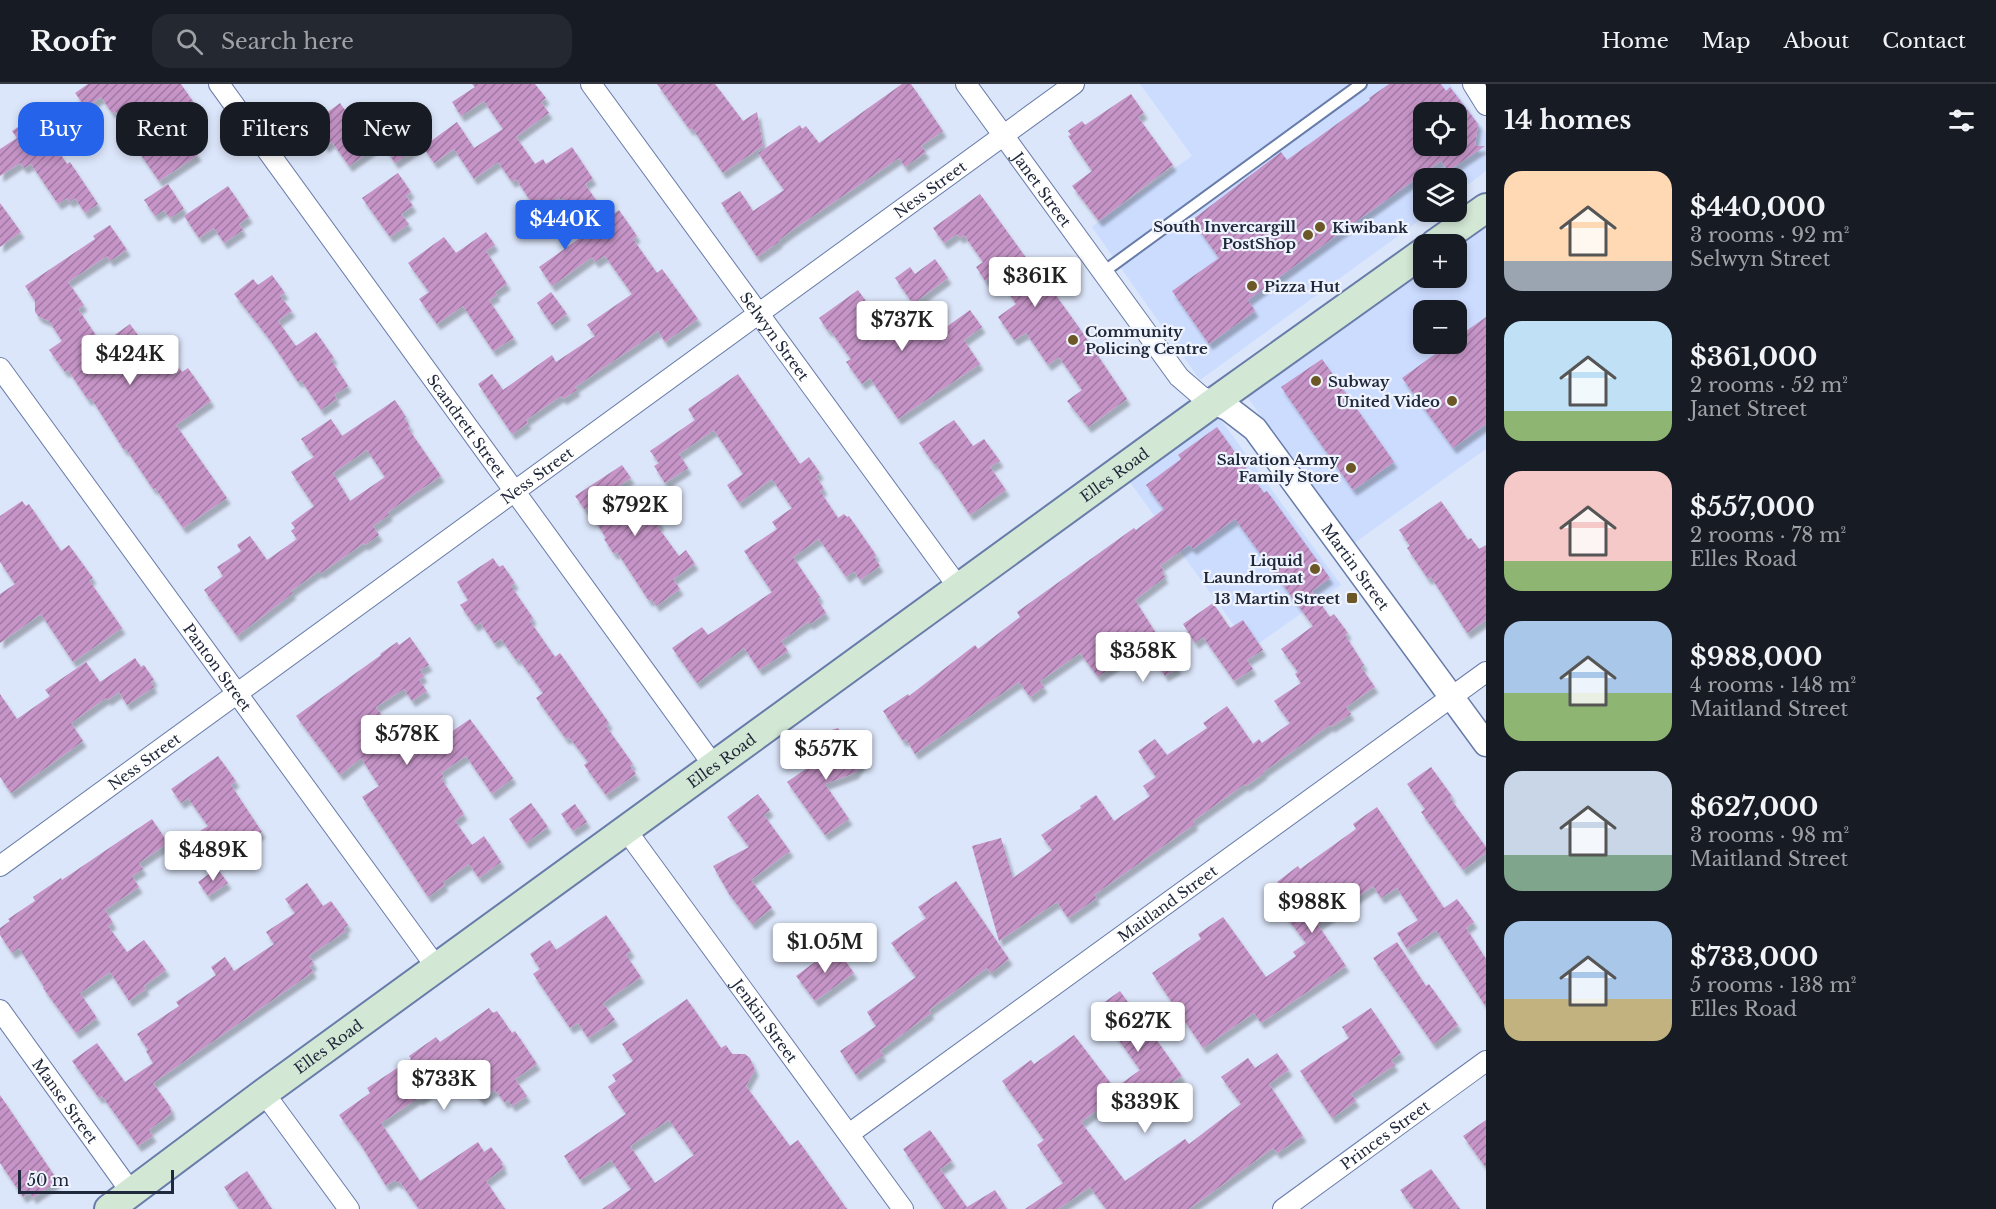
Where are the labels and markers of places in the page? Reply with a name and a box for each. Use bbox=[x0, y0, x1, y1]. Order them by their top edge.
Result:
pin: $440K bbox=[523, 200, 607, 251]
place label: South Invercargill PostShop bbox=[1153, 217, 1297, 253]
place label: Kiwibank bbox=[1332, 218, 1409, 237]
marker: Kiwibank bbox=[1313, 220, 1327, 234]
marker: South Invercargill PostShop bbox=[1301, 228, 1315, 242]
pin: $361K bbox=[993, 257, 1077, 308]
place label: Pizza Hut bbox=[1264, 277, 1340, 296]
marker: Pizza Hut bbox=[1245, 279, 1259, 293]
pin: $737K bbox=[860, 301, 944, 352]
place label: Community Policing Centre bbox=[1085, 322, 1208, 358]
marker: Community Policing Centre bbox=[1066, 333, 1080, 347]
pin: $424K bbox=[88, 335, 172, 386]
place label: Subway bbox=[1328, 372, 1390, 391]
marker: Subway bbox=[1309, 374, 1323, 388]
place label: United Video bbox=[1336, 392, 1440, 411]
marker: United Video bbox=[1445, 394, 1459, 408]
place label: Salvation Army Family Store bbox=[1217, 450, 1339, 486]
marker: Salvation Army Family Store bbox=[1344, 461, 1358, 475]
pin: $792K bbox=[593, 486, 677, 537]
place label: Liquid Laundromat bbox=[1203, 551, 1304, 587]
marker: Liquid Laundromat bbox=[1308, 562, 1322, 576]
place label: 13 Martin Street bbox=[1214, 589, 1340, 608]
marker: 13 Martin Street bbox=[1345, 591, 1359, 605]
pin: $358K bbox=[1101, 632, 1185, 683]
pin: $578K bbox=[365, 715, 449, 766]
pin: $557K bbox=[784, 730, 868, 781]
pin: $489K bbox=[171, 831, 255, 882]
pin: $988K bbox=[1270, 883, 1354, 934]
pin: $1.05M bbox=[776, 923, 874, 974]
pin: $627K bbox=[1096, 1002, 1180, 1053]
pin: $733K bbox=[402, 1060, 486, 1111]
pin: $339K bbox=[1103, 1083, 1187, 1134]

